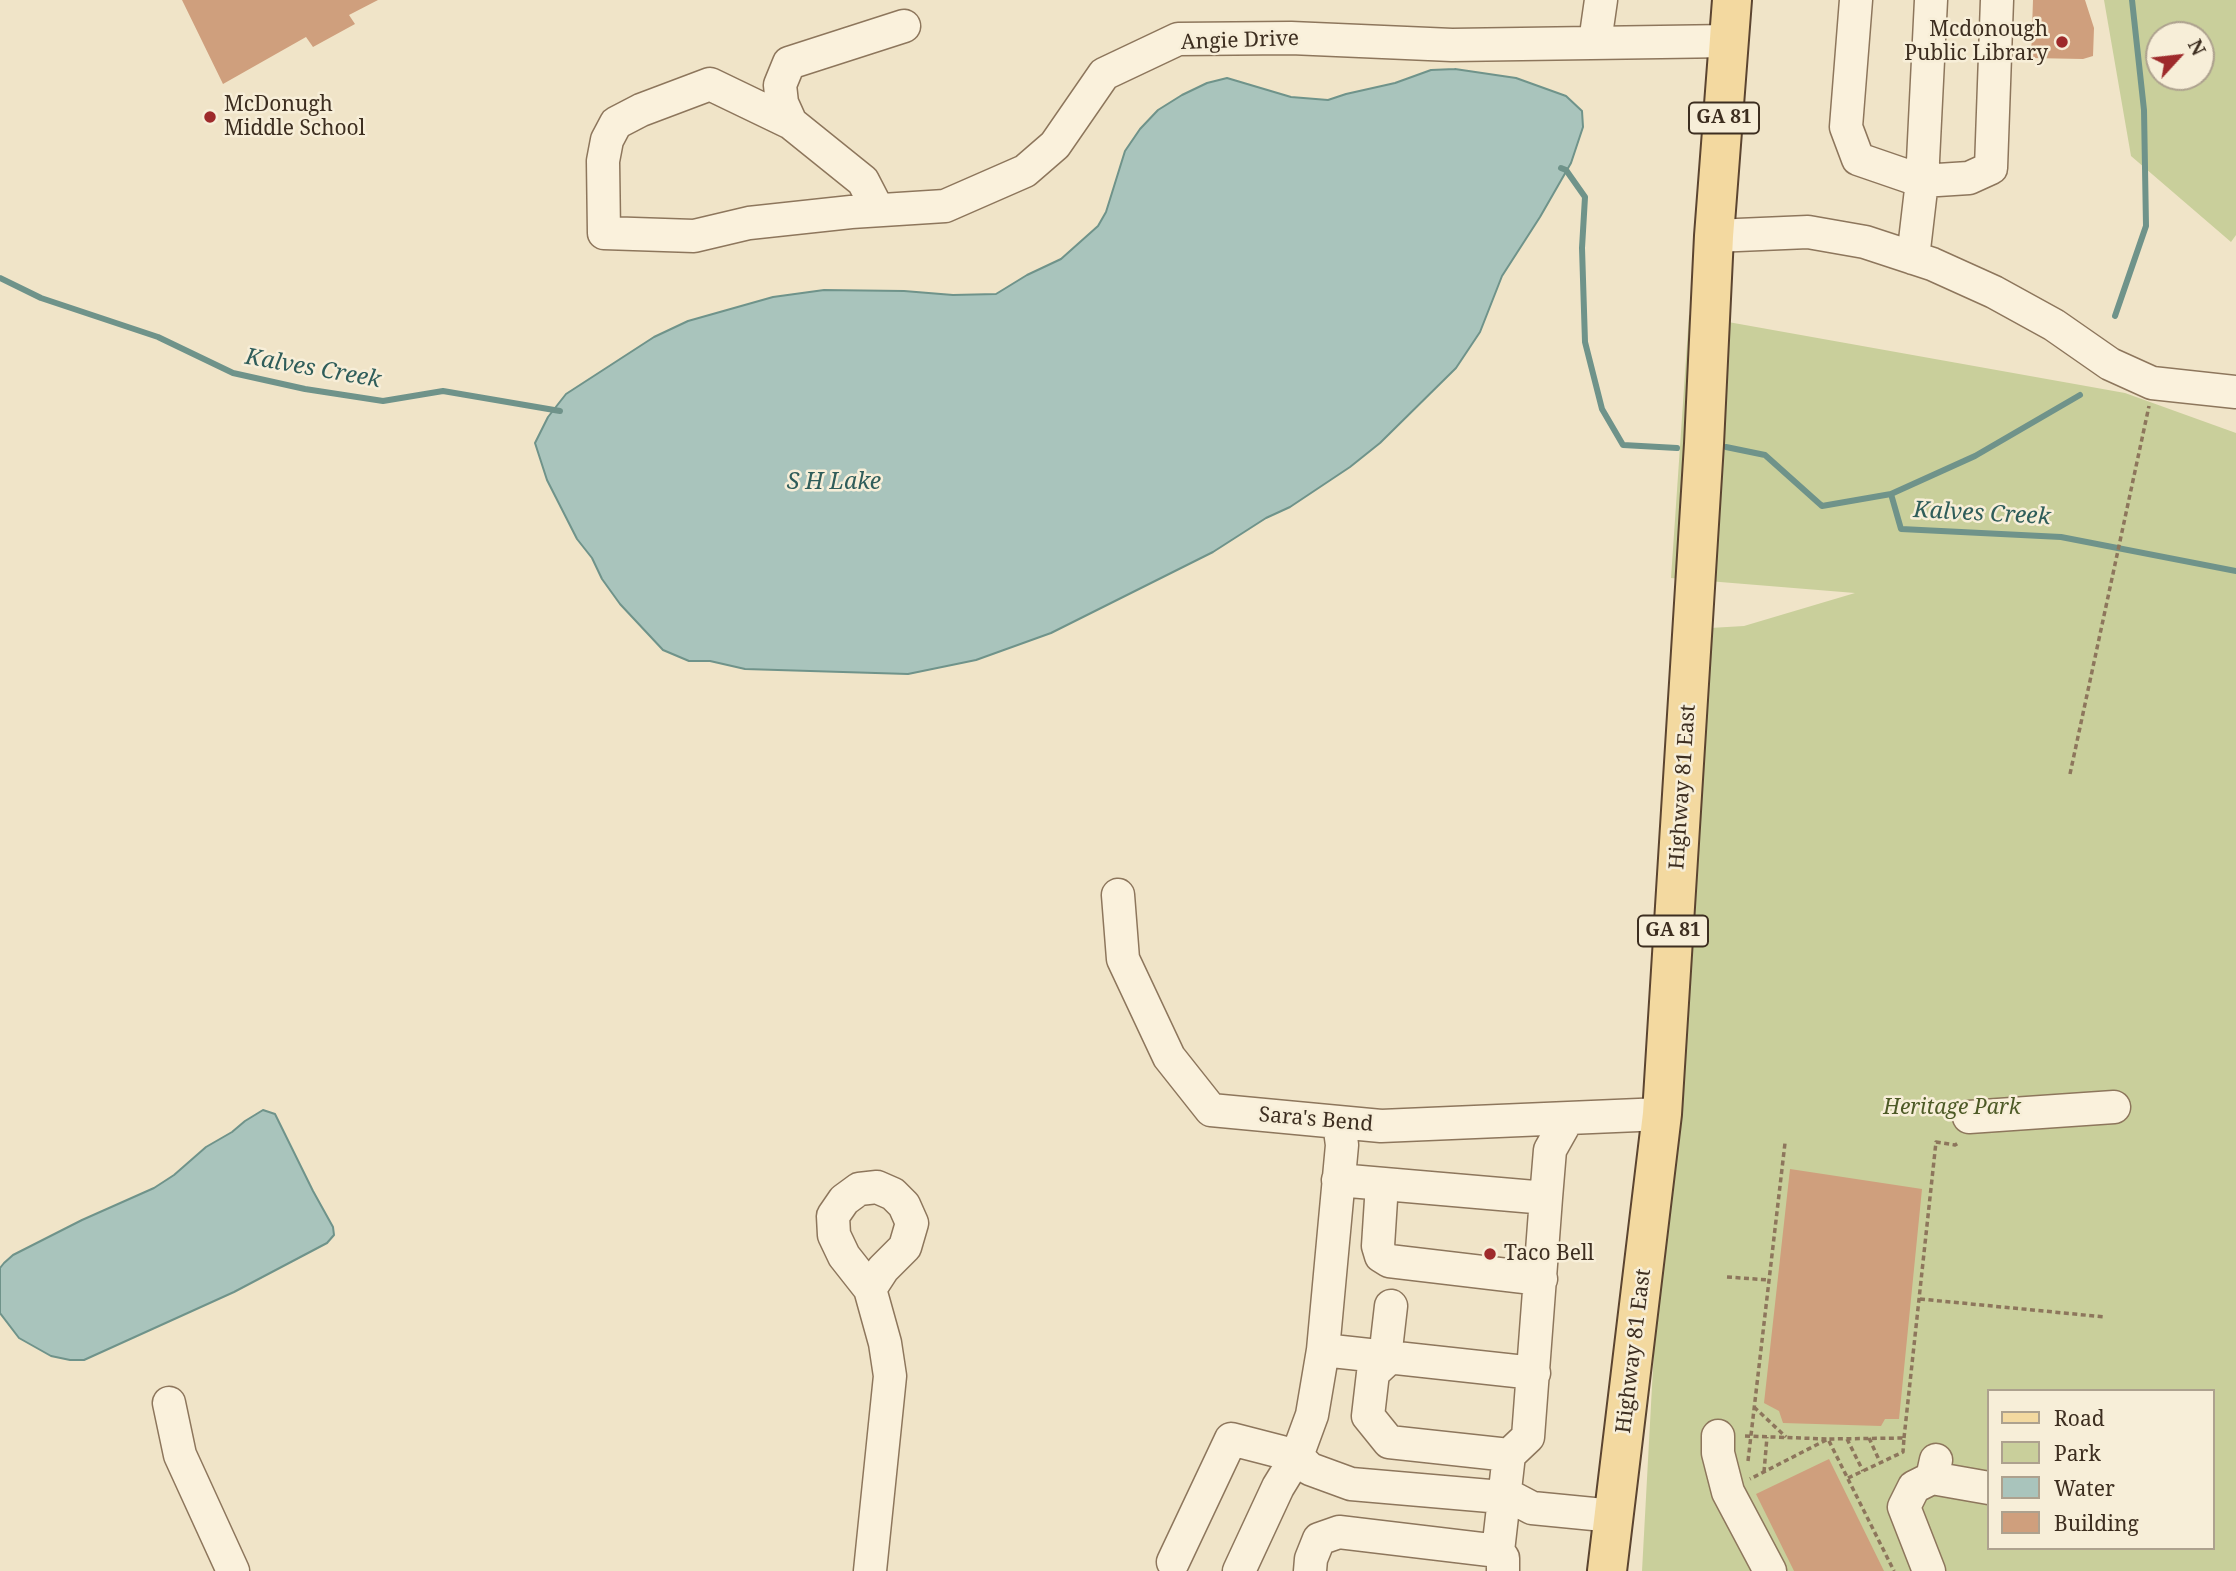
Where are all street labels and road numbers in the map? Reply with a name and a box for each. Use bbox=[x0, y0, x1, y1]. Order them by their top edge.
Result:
street label: Angie Drive bbox=[1180, 26, 1300, 56]
road number: GA 81 bbox=[1689, 102, 1759, 134]
street label: Highway 81 East bbox=[1665, 704, 1701, 870]
road number: GA 81 bbox=[1638, 916, 1708, 946]
street label: Sara's Bend bbox=[1258, 1102, 1374, 1138]
street label: Highway 81 East bbox=[1611, 1267, 1657, 1435]

